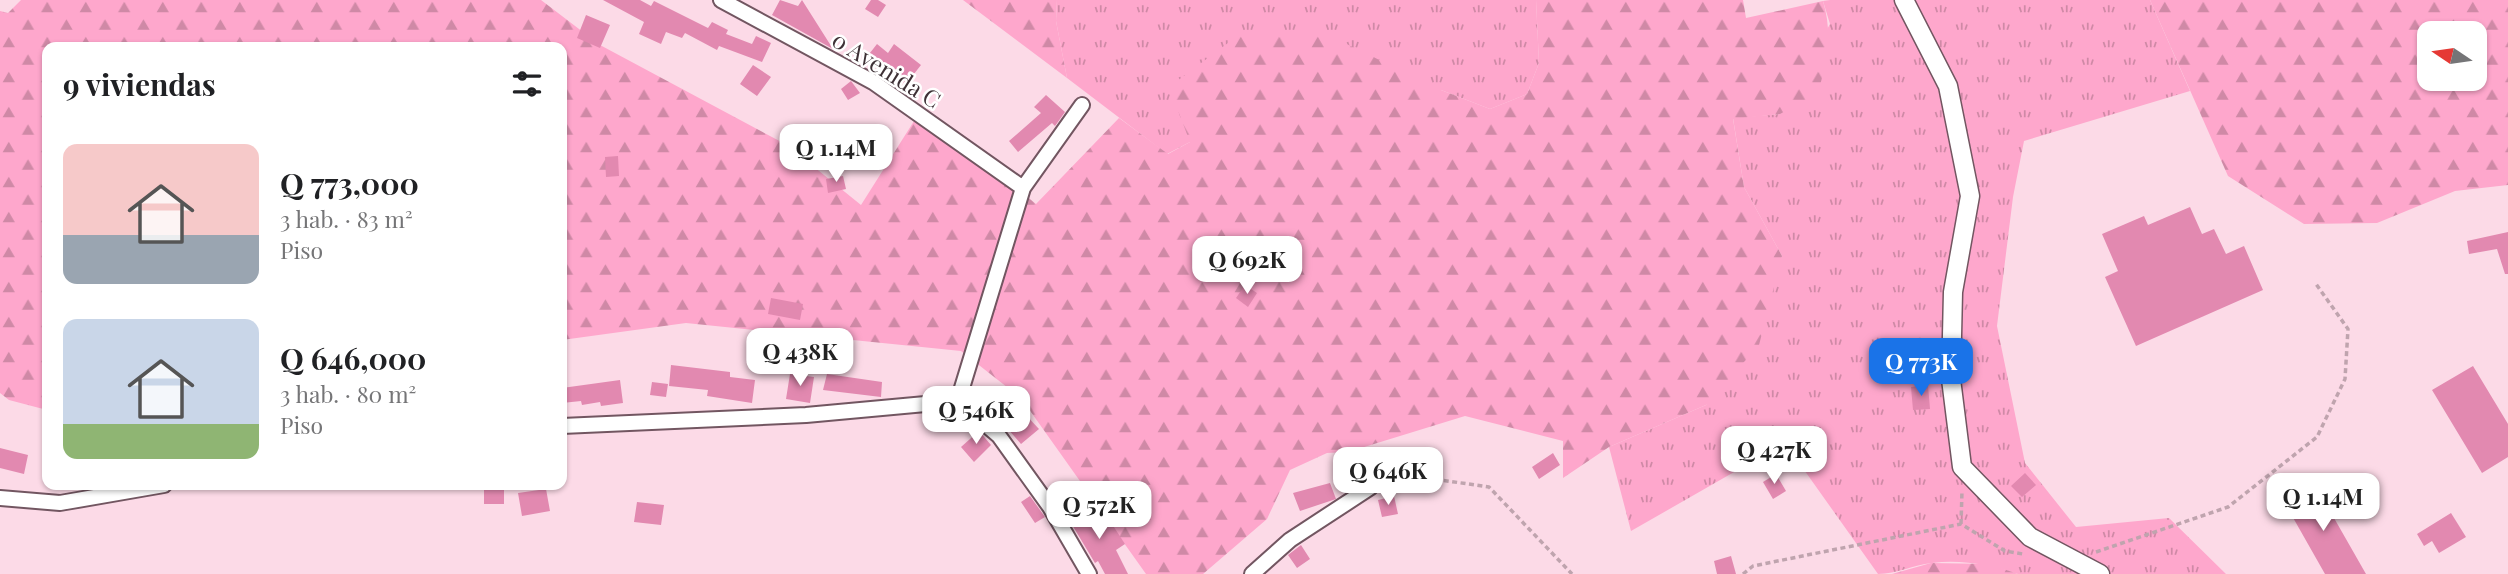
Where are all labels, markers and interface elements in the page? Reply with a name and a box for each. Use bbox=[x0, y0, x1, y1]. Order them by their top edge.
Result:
north arrow bbox=[2417, 21, 2487, 91]
map controls bbox=[2417, 21, 2487, 91]
street label: 0 Avenida C bbox=[827, 23, 947, 115]
text: 9 viviendas bbox=[63, 64, 216, 104]
icon: filters bbox=[508, 65, 546, 103]
pin: Q 1.14M bbox=[771, 124, 901, 184]
text: Q 1.14M bbox=[796, 131, 876, 162]
text: Q 773,000 bbox=[280, 163, 419, 203]
icon: home bbox=[119, 172, 203, 256]
text: 3 hab. · 83 m² bbox=[280, 203, 413, 234]
text: Piso bbox=[280, 234, 323, 265]
pin: Q 692K bbox=[1190, 236, 1304, 296]
text: Q 692K bbox=[1208, 243, 1286, 274]
pin: Q 438K bbox=[743, 328, 857, 388]
text: Q 438K bbox=[762, 335, 838, 366]
text: Q 646,000 bbox=[280, 338, 426, 378]
pin: Q 773K bbox=[1864, 338, 1978, 398]
text: Q 773K bbox=[1885, 345, 1957, 376]
icon: home bbox=[119, 347, 203, 431]
text: 3 hab. · 80 m² bbox=[280, 378, 416, 409]
pin: Q 546K bbox=[919, 386, 1033, 446]
text: Q 546K bbox=[938, 393, 1014, 424]
text: Piso bbox=[280, 409, 323, 440]
pin: Q 427K bbox=[1717, 426, 1831, 486]
text: Q 427K bbox=[1737, 433, 1811, 464]
pin: Q 646K bbox=[1331, 448, 1445, 507]
text: Q 646K bbox=[1349, 454, 1427, 485]
pin: Q 1.14M bbox=[2258, 474, 2388, 533]
text: Q 1.14M bbox=[2283, 480, 2363, 511]
pin: Q 572K bbox=[1042, 482, 1156, 541]
text: Q 572K bbox=[1062, 488, 1136, 519]

